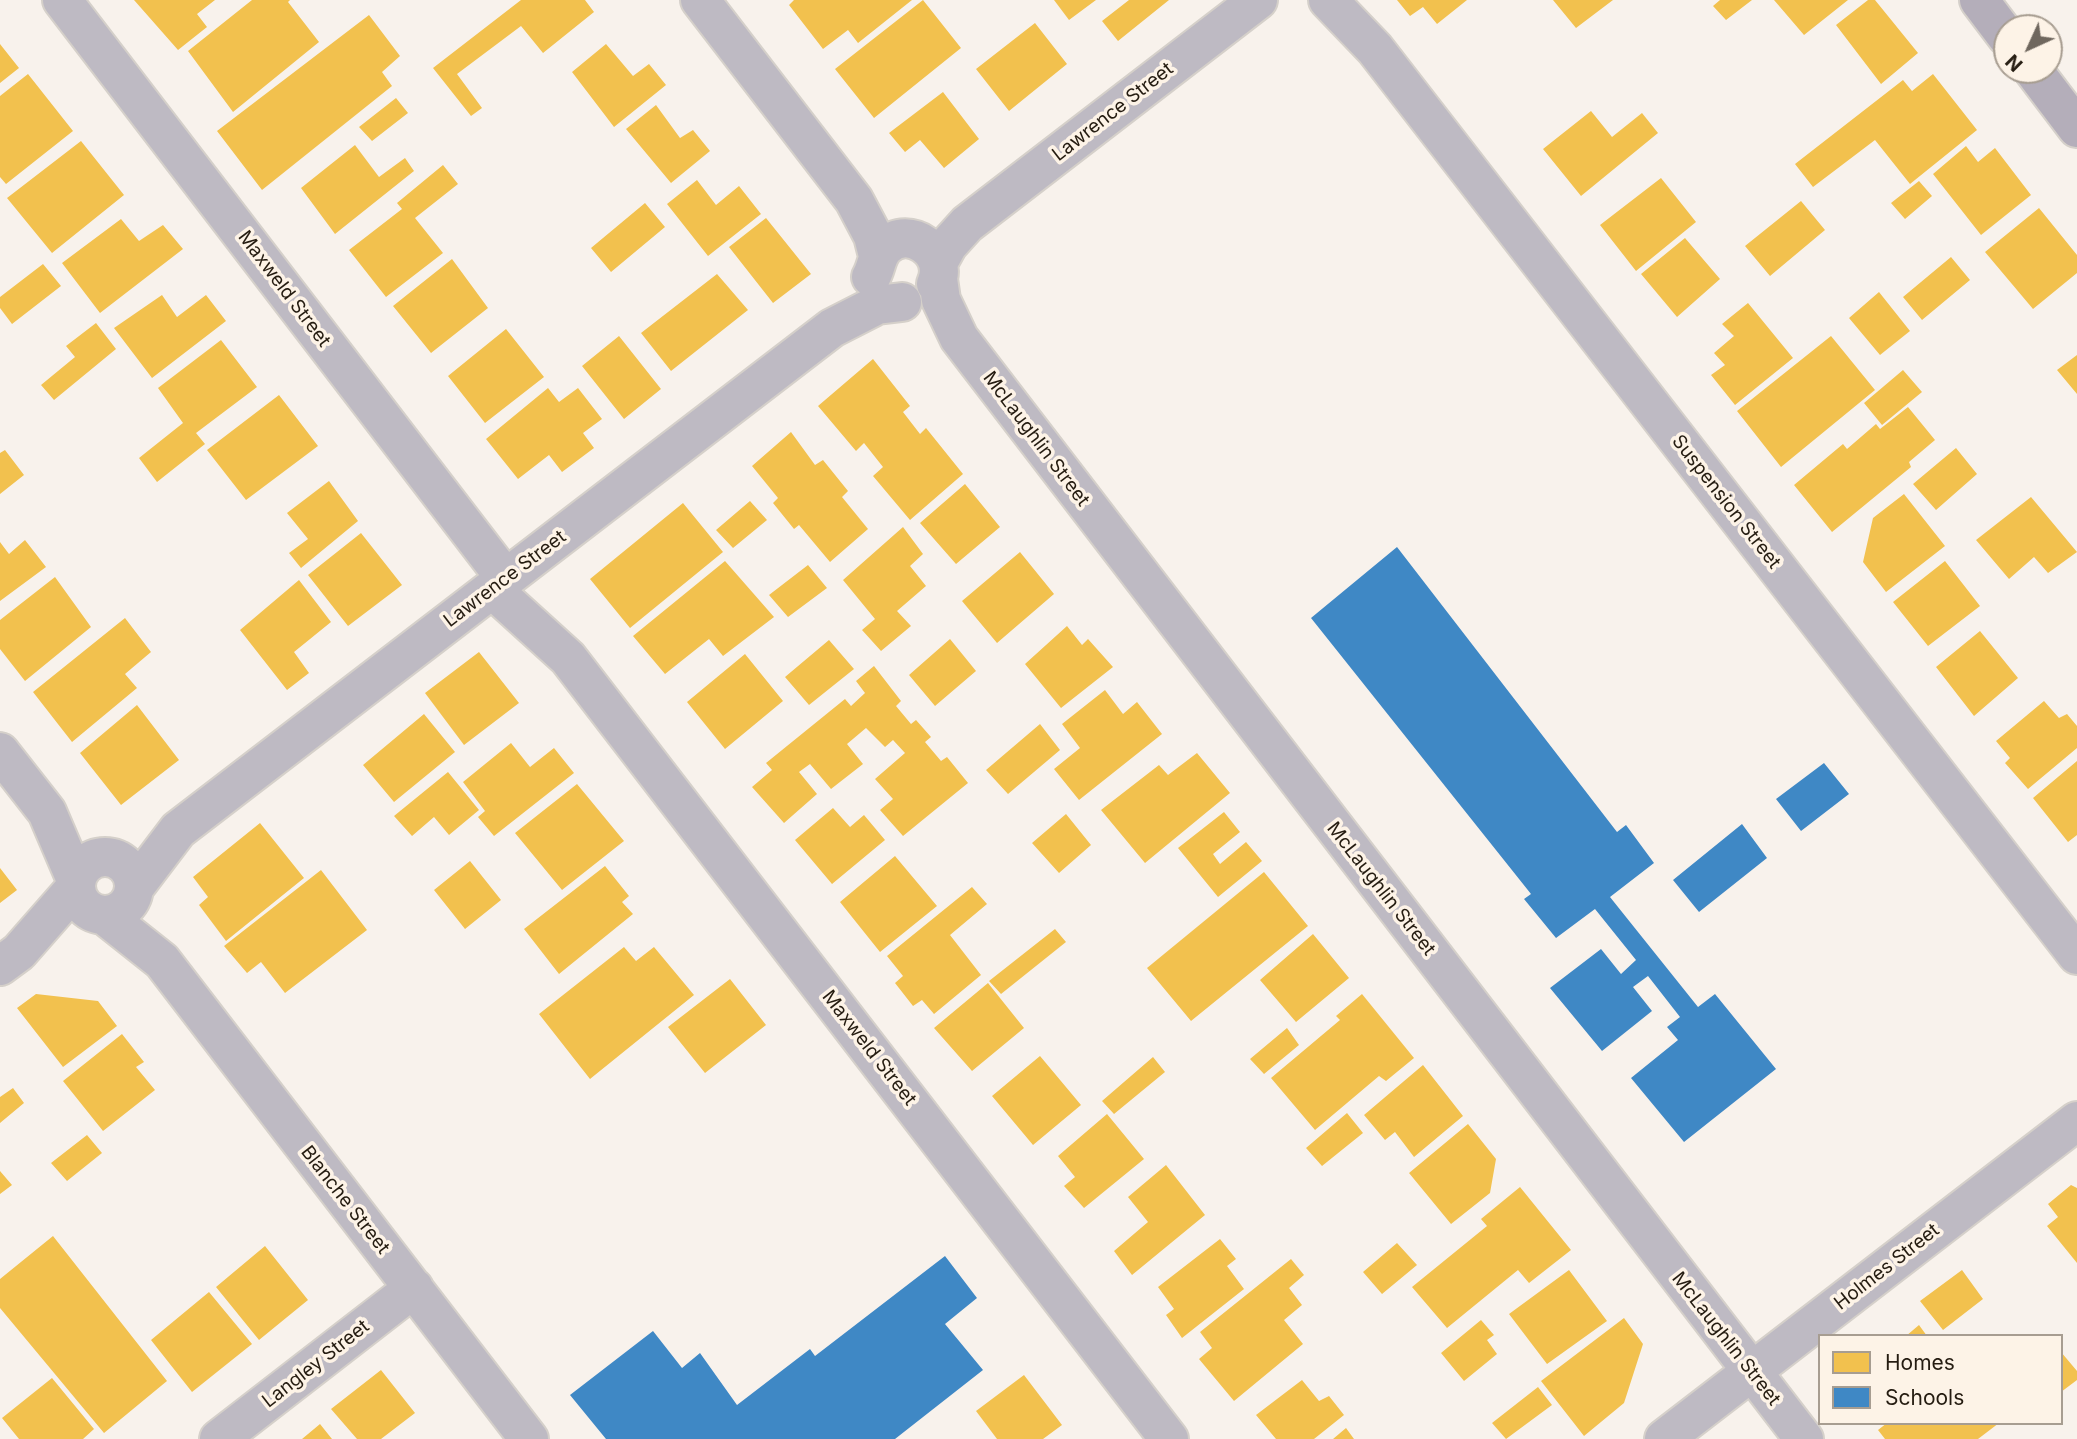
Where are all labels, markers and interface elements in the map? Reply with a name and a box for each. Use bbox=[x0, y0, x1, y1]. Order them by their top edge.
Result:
north arrow bbox=[1993, 14, 2063, 84]
text: N bbox=[2001, 50, 2027, 76]
street label: Lawrence Street bbox=[1048, 58, 1178, 166]
street label: Maxweld Street bbox=[233, 226, 335, 352]
street label: McLaughlin Street bbox=[978, 367, 1094, 511]
street label: Suspension Street bbox=[1667, 431, 1785, 573]
street label: Lawrence Street bbox=[439, 526, 571, 632]
street label: McLaughlin Street bbox=[1322, 818, 1440, 960]
street label: Maxweld Street bbox=[817, 986, 921, 1110]
street label: Blanche Street bbox=[296, 1141, 394, 1259]
street label: Holmes Street bbox=[1830, 1219, 1944, 1315]
street label: McLaughlin Street bbox=[1667, 1268, 1785, 1410]
street label: Langley Street bbox=[258, 1315, 374, 1413]
legend bbox=[1818, 1334, 2063, 1425]
text: Homes bbox=[1885, 1350, 1955, 1375]
text: Schools bbox=[1885, 1385, 1964, 1410]

